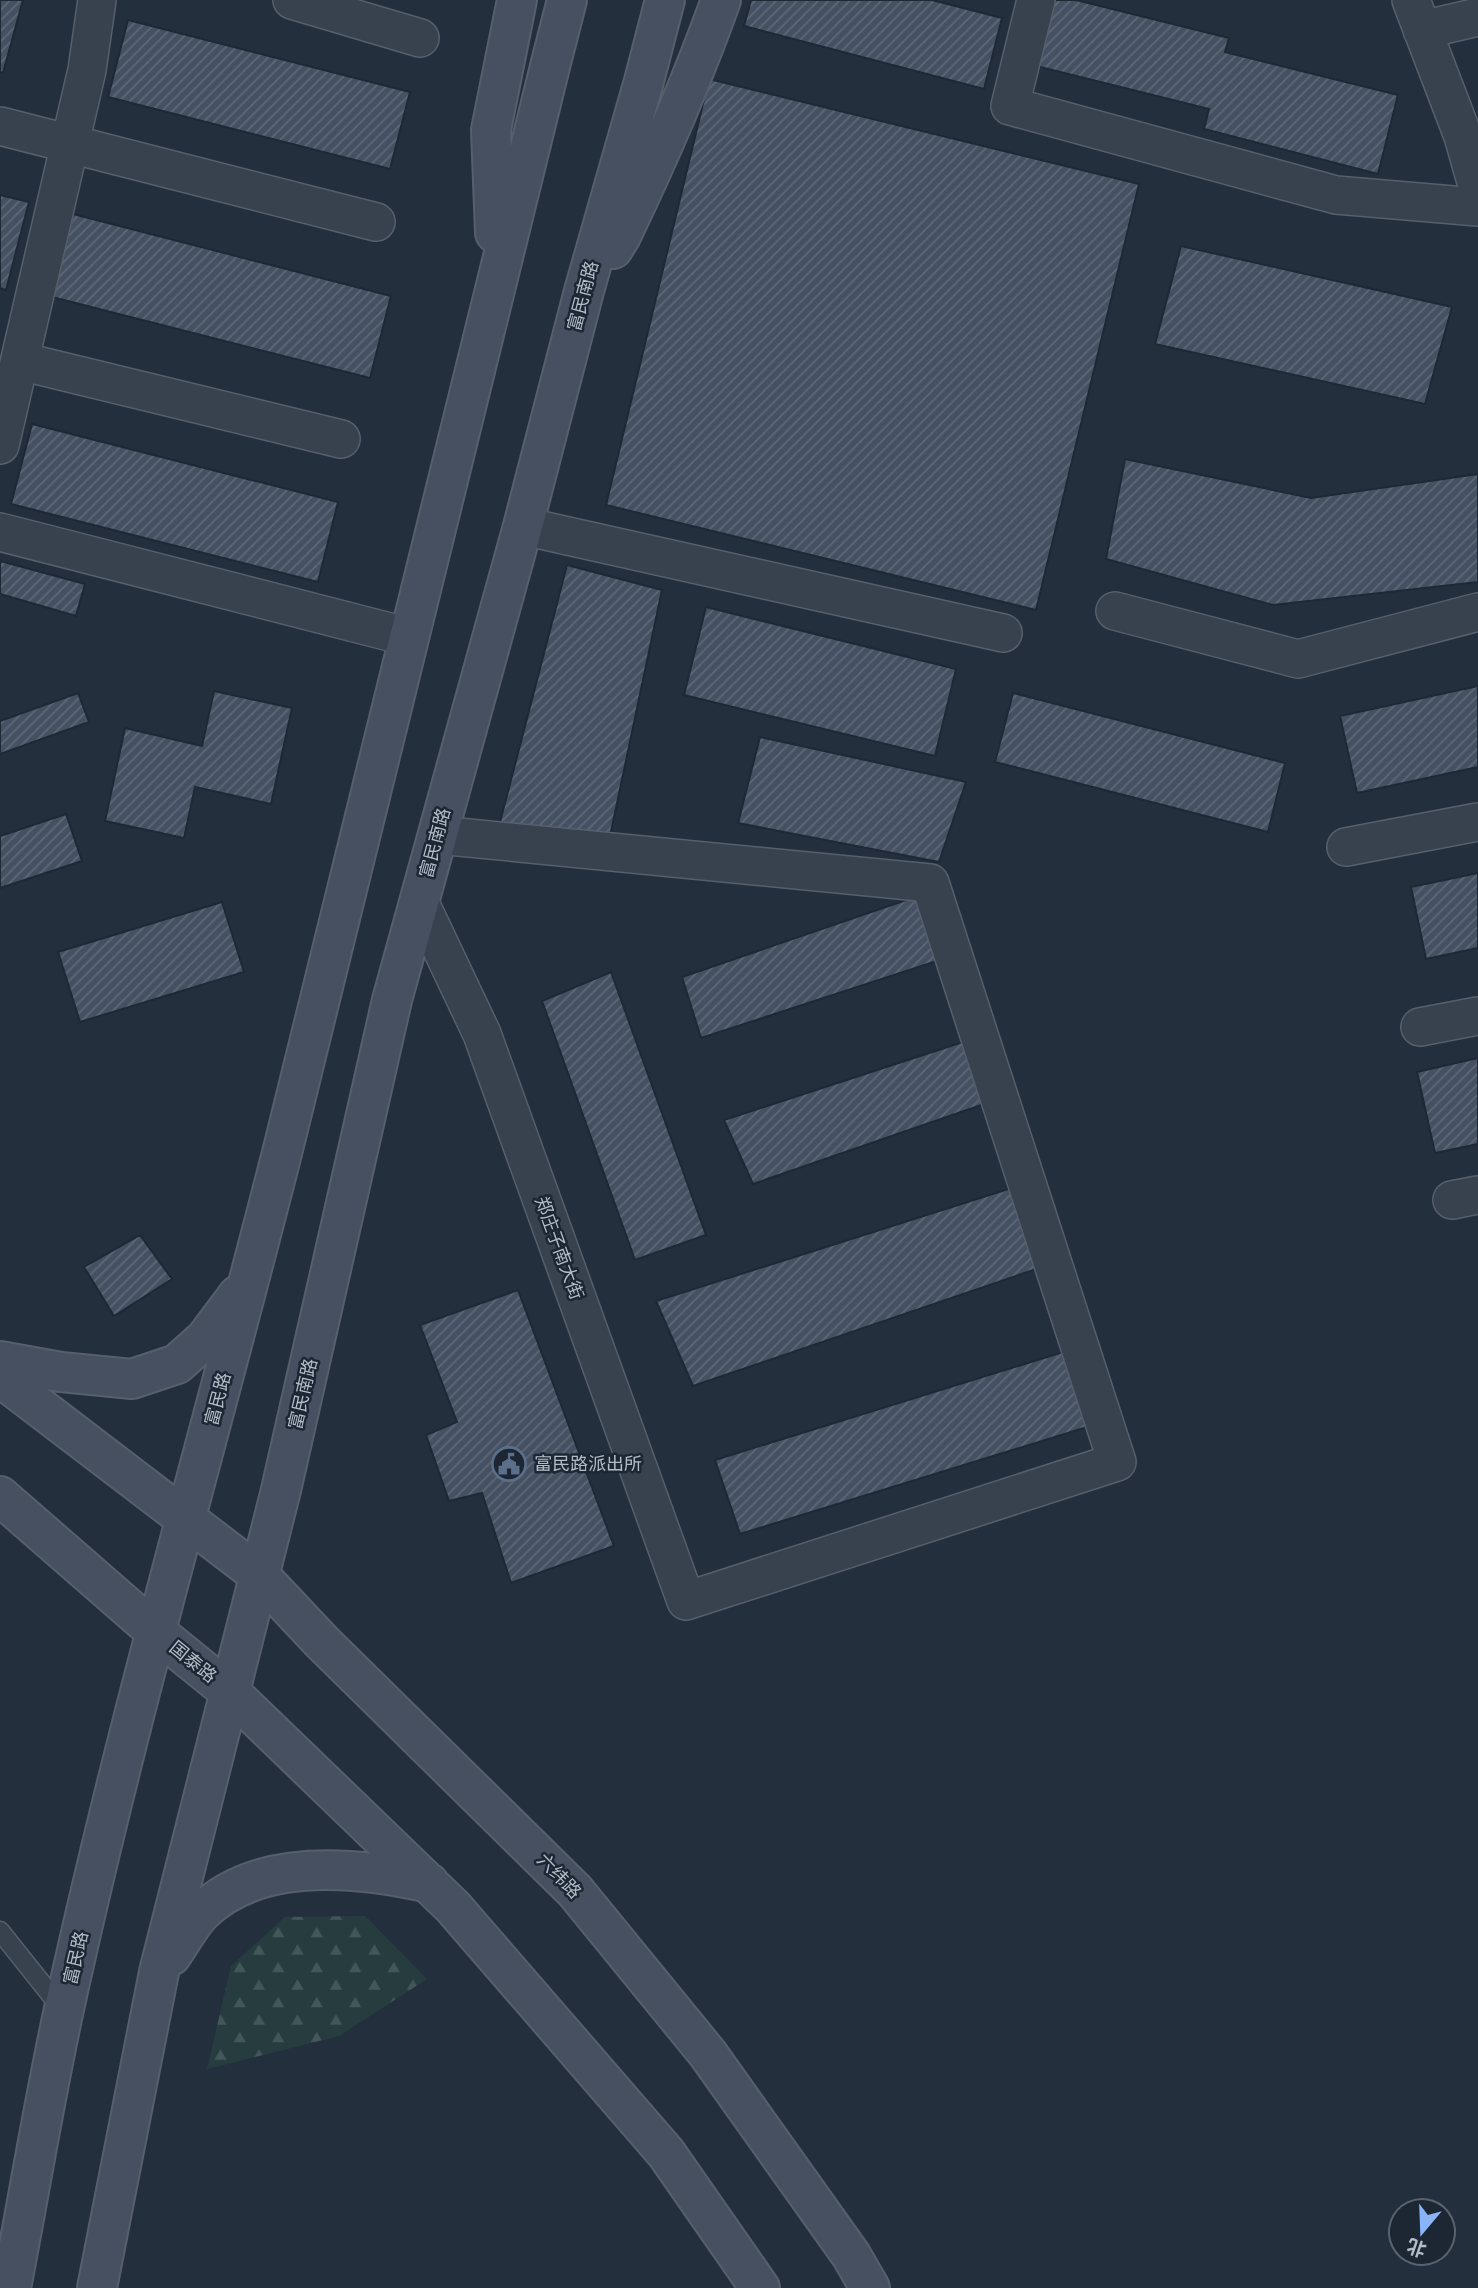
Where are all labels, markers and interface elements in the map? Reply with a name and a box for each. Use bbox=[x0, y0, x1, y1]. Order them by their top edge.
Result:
street label: 富民南路 bbox=[561, 258, 603, 334]
street label: 富民南路 bbox=[413, 805, 455, 881]
street label: 郑庄子南大街 bbox=[530, 1193, 590, 1303]
street label: 富民南路 bbox=[282, 1356, 322, 1432]
street label: 富民路 bbox=[198, 1370, 236, 1428]
public building icon: 富民路派出所 bbox=[490, 1445, 528, 1483]
place label: 富民路派出所 bbox=[534, 1451, 642, 1475]
street label: 国泰路 bbox=[165, 1635, 222, 1688]
street label: 六纬路 bbox=[532, 1848, 587, 1903]
street label: 富民路 bbox=[57, 1929, 93, 1987]
north arrow bbox=[1387, 2197, 1457, 2267]
text: 北 bbox=[1403, 2233, 1430, 2263]

